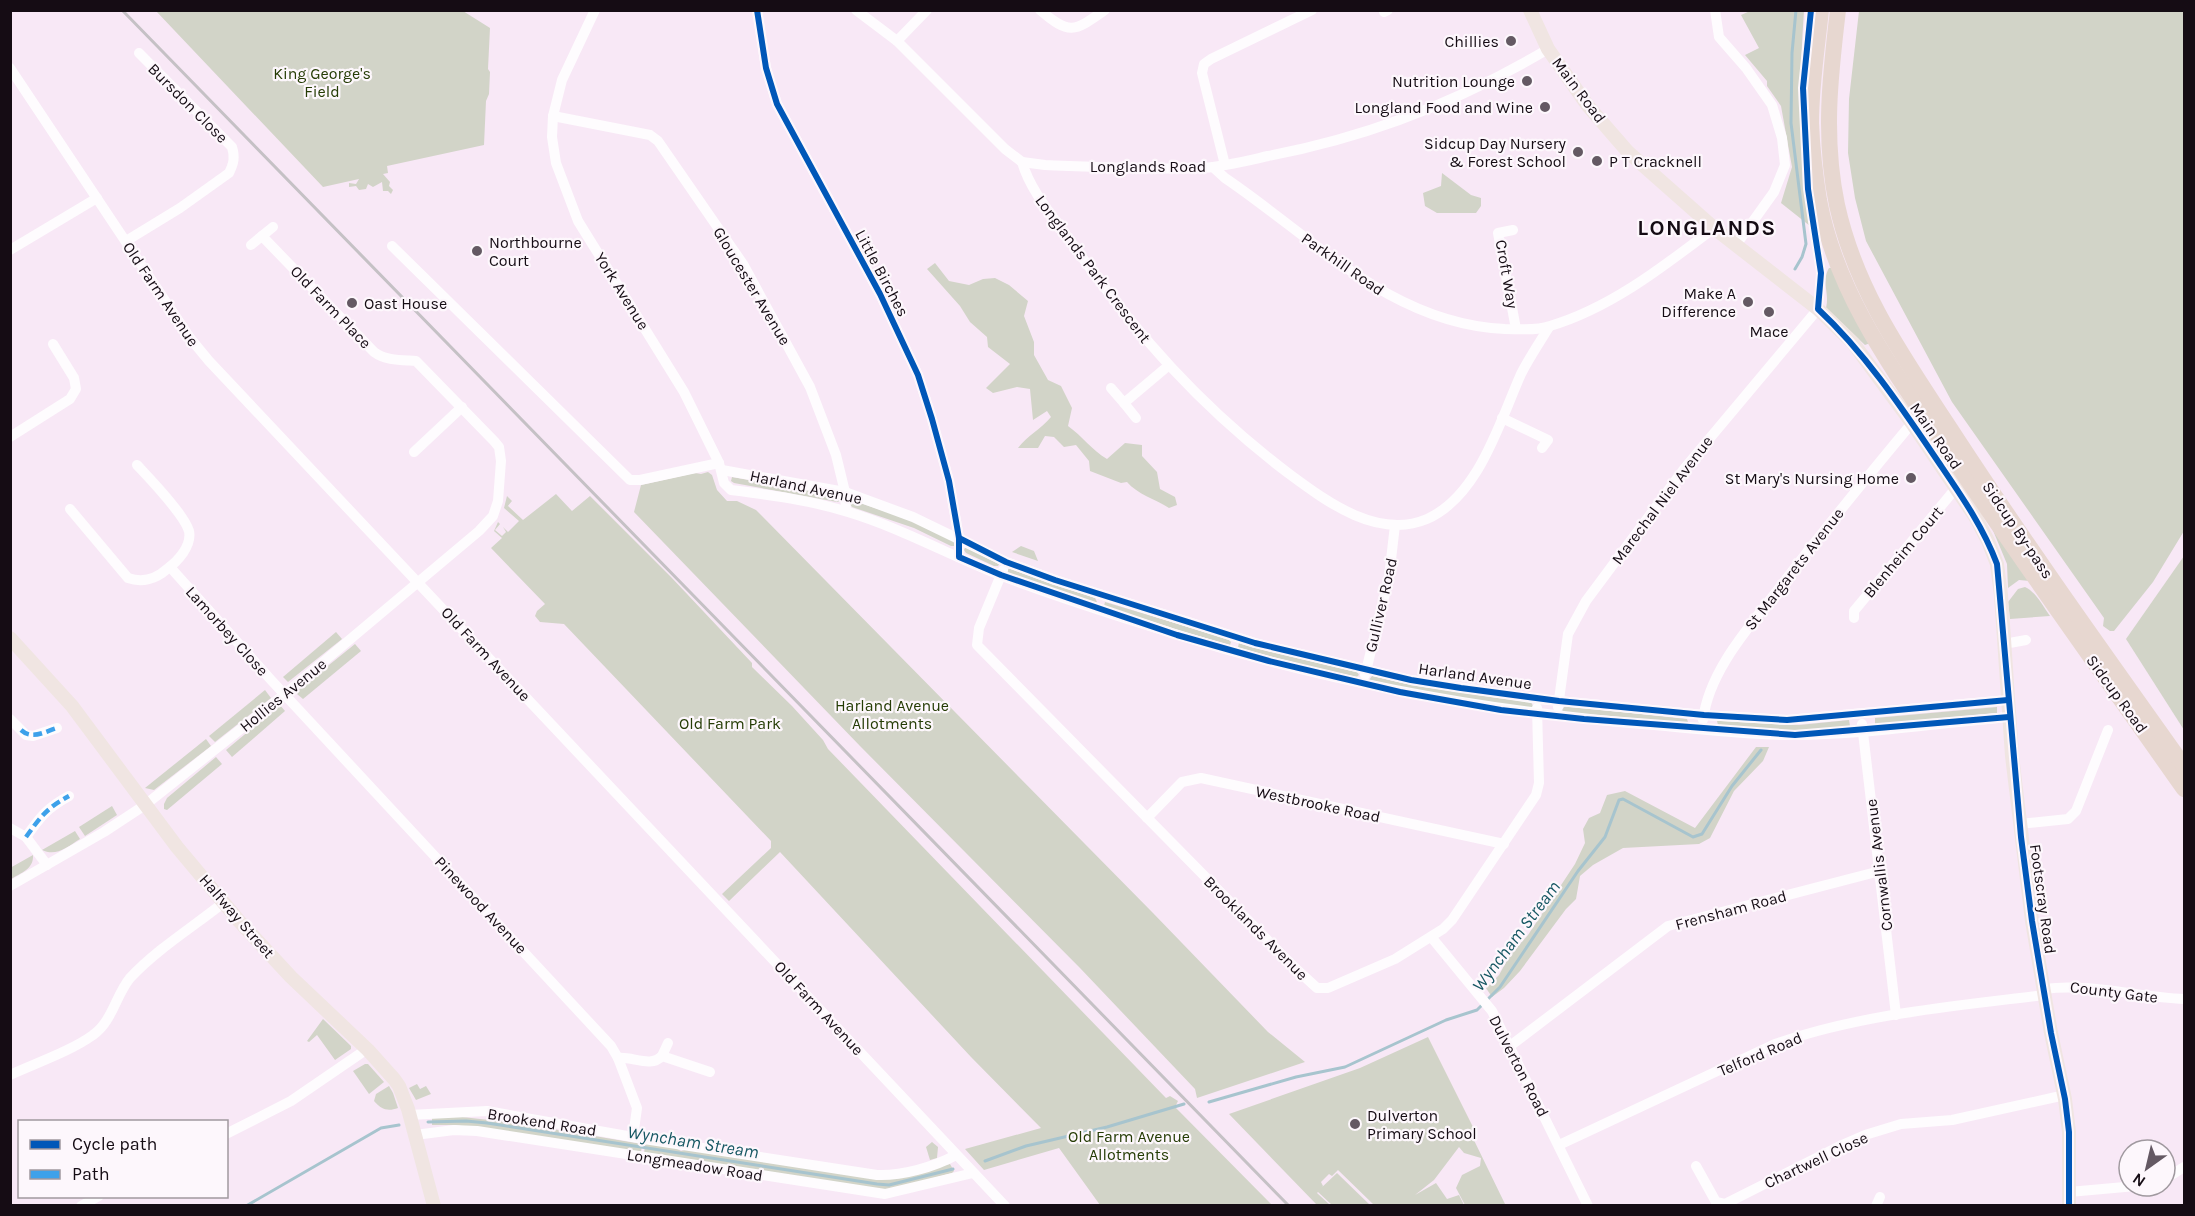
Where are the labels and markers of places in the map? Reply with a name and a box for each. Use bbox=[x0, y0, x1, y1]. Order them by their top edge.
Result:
place label: Chillies bbox=[1444, 32, 1499, 51]
marker: Chillies bbox=[1504, 34, 1518, 48]
place label: Nutrition Lounge bbox=[1392, 72, 1515, 91]
marker: Nutrition Lounge bbox=[1520, 74, 1534, 88]
place label: Longland Food and Wine bbox=[1354, 98, 1533, 117]
marker: Longland Food and Wine bbox=[1538, 100, 1552, 114]
place label: Sidcup Day Nursery & Forest School bbox=[1424, 134, 1567, 171]
marker: Sidcup Day Nursery & Forest School bbox=[1571, 145, 1585, 159]
place label: P T Cracknell bbox=[1609, 152, 1702, 171]
marker: P T Cracknell bbox=[1590, 154, 1604, 168]
place label: Northbourne Court bbox=[489, 233, 582, 270]
marker: Northbourne Court bbox=[470, 244, 484, 258]
place label: Make A Difference bbox=[1661, 284, 1736, 321]
place label: Oast House bbox=[364, 294, 447, 313]
marker: Make A Difference bbox=[1741, 295, 1755, 309]
marker: Oast House bbox=[345, 296, 359, 310]
marker: Mace bbox=[1762, 305, 1776, 319]
place label: Mace bbox=[1750, 322, 1788, 341]
place label: St Mary's Nursing Home bbox=[1725, 469, 1899, 488]
marker: St Mary's Nursing Home bbox=[1904, 471, 1918, 485]
place label: Dulverton Primary School bbox=[1367, 1106, 1477, 1143]
marker: Dulverton Primary School bbox=[1348, 1117, 1362, 1131]

